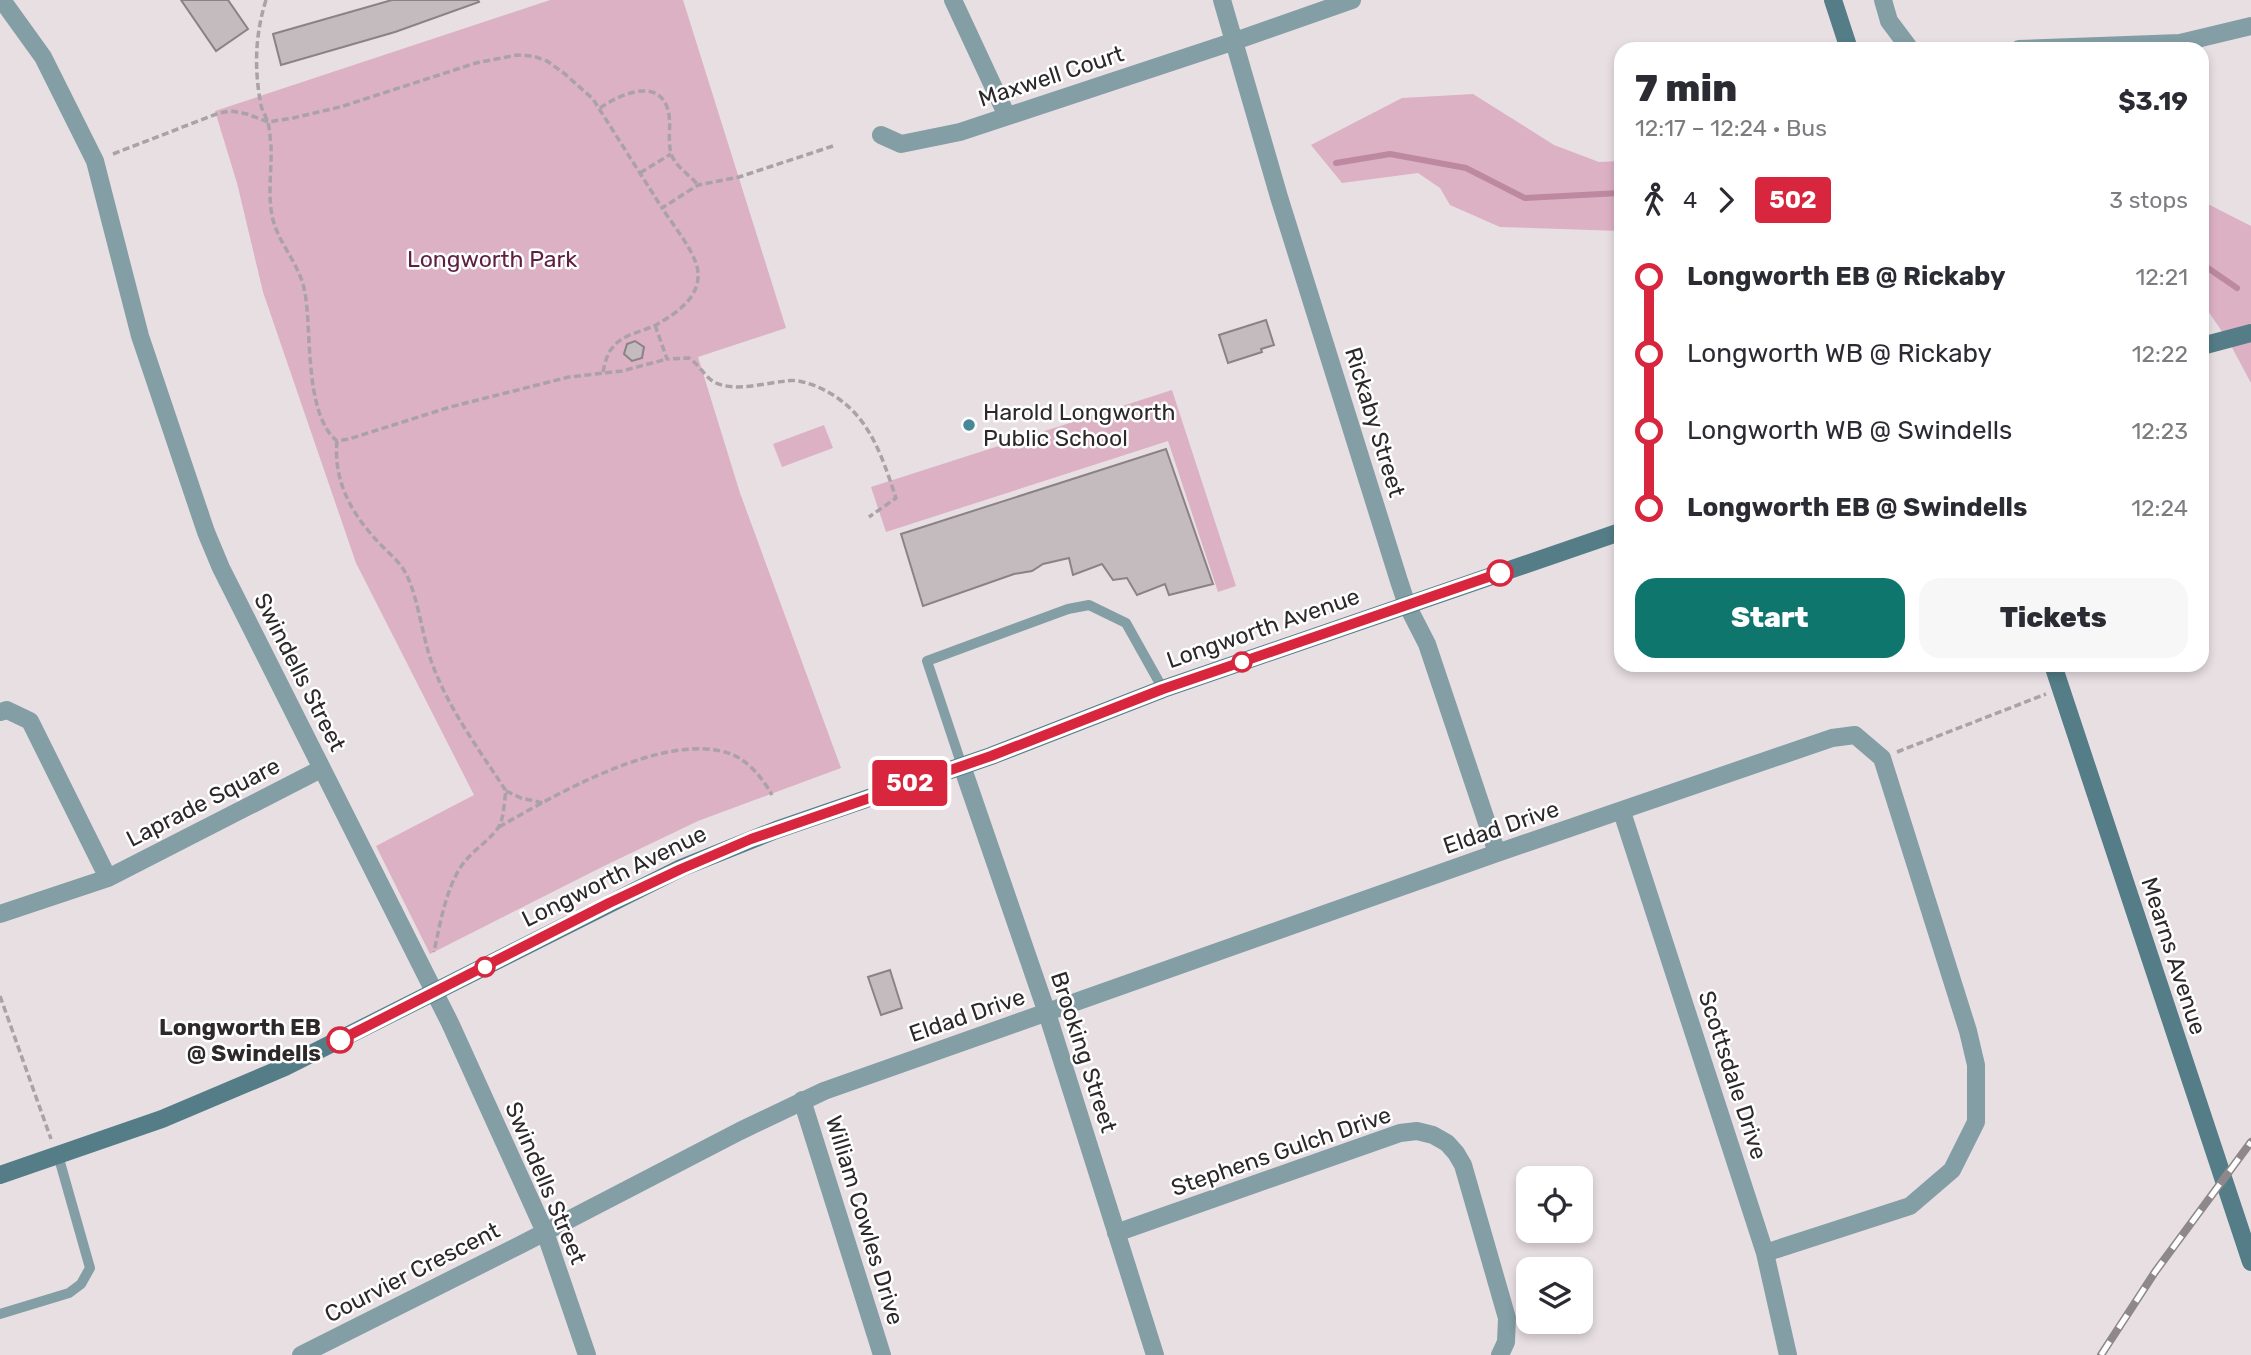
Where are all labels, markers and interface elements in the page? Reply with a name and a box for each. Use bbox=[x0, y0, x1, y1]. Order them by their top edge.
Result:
street label: Maxwell Court bbox=[975, 39, 1127, 113]
text: 7 min bbox=[1635, 65, 1737, 111]
text: $3.19 bbox=[2118, 86, 2188, 117]
text: 12:17 – 12:24 · Bus bbox=[1635, 114, 1827, 142]
icon: walk bbox=[1635, 181, 1673, 219]
icon: forward bbox=[1707, 181, 1745, 219]
text: 4 bbox=[1683, 186, 1697, 214]
text: 502 bbox=[1769, 186, 1817, 214]
text: 3 stops bbox=[2109, 186, 2188, 214]
park label: Longworth Park bbox=[407, 245, 577, 273]
text: Longworth EB @ Rickaby bbox=[1687, 261, 2006, 292]
text: 12:21 bbox=[2135, 263, 2188, 291]
text: Longworth WB @ Rickaby bbox=[1687, 338, 1992, 369]
text: 12:22 bbox=[2132, 340, 2188, 368]
street label: Rickaby Street bbox=[1339, 344, 1411, 500]
place label: Harold Longworth Public School bbox=[983, 398, 1175, 452]
text: Longworth WB @ Swindells bbox=[1687, 415, 2012, 446]
marker: Harold Longworth Public School bbox=[961, 417, 977, 433]
text: 12:23 bbox=[2131, 417, 2188, 445]
text: Longworth EB @ Swindells bbox=[1687, 492, 2027, 523]
text: 12:24 bbox=[2131, 494, 2188, 522]
unlabelled marker bbox=[1487, 560, 1513, 586]
button: Start bbox=[1635, 578, 1905, 658]
button: Tickets bbox=[1919, 578, 2188, 658]
street label: Longworth Avenue bbox=[1163, 582, 1363, 674]
street label: Swindells Street bbox=[248, 588, 352, 756]
unlabelled marker bbox=[1232, 652, 1252, 672]
street label: Laprade Square bbox=[121, 751, 285, 853]
line badge: 502 bbox=[870, 760, 950, 806]
text: 502 bbox=[886, 769, 934, 797]
street label: Eldad Drive bbox=[1439, 794, 1563, 860]
street label: Longworth Avenue bbox=[517, 819, 711, 933]
street label: Mearns Avenue bbox=[2135, 874, 2213, 1038]
unlabelled marker bbox=[475, 957, 495, 977]
street label: Brooking Street bbox=[1045, 968, 1123, 1136]
street label: Eldad Drive bbox=[905, 982, 1029, 1048]
street label: Scottsdale Drive bbox=[1693, 987, 1773, 1163]
place label: Longworth EB @ Swindells bbox=[159, 1013, 321, 1067]
marker: Longworth EB @ Swindells bbox=[327, 1027, 353, 1053]
street label: Swindells Street bbox=[499, 1098, 593, 1268]
street label: Stephens Gulch Drive bbox=[1167, 1100, 1395, 1202]
street label: William Cowles Drive bbox=[820, 1112, 910, 1328]
map controls bbox=[1516, 1166, 1593, 1334]
button: locate bbox=[1516, 1166, 1593, 1243]
street label: Courvier Crescent bbox=[320, 1216, 504, 1328]
button: layers bbox=[1516, 1257, 1593, 1334]

